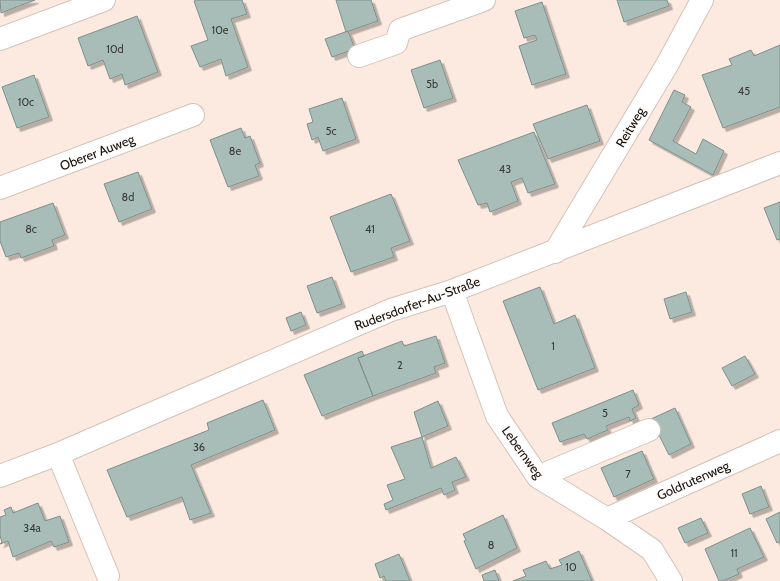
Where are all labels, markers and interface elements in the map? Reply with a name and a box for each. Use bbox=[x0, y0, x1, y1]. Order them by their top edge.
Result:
house number: 10e bbox=[212, 23, 229, 37]
house number: 10d bbox=[106, 42, 124, 56]
house number: 5b bbox=[426, 77, 438, 91]
house number: 45 bbox=[738, 84, 750, 98]
house number: 10c bbox=[18, 95, 34, 109]
street label: Reitweg bbox=[612, 104, 648, 150]
house number: 5c bbox=[326, 124, 336, 138]
street label: Oberer Auweg bbox=[57, 130, 137, 174]
house number: 8e bbox=[229, 144, 242, 158]
house number: 43 bbox=[499, 162, 511, 176]
house number: 8d bbox=[122, 190, 134, 204]
house number: 8c bbox=[25, 222, 37, 236]
house number: 41 bbox=[365, 222, 375, 236]
street label: Rudersdorfer-Au-Straße bbox=[352, 273, 482, 333]
house number: 1 bbox=[551, 339, 555, 353]
house number: 2 bbox=[397, 358, 403, 372]
house number: 5 bbox=[602, 406, 608, 420]
street label: Lebernweg bbox=[499, 423, 548, 482]
house number: 36 bbox=[193, 440, 205, 454]
street label: Goldrutenweg bbox=[654, 457, 732, 503]
house number: 7 bbox=[625, 467, 631, 481]
house number: 34a bbox=[23, 521, 42, 535]
house number: 8 bbox=[488, 538, 494, 552]
house number: 11 bbox=[730, 546, 738, 560]
house number: 10 bbox=[565, 560, 577, 574]

